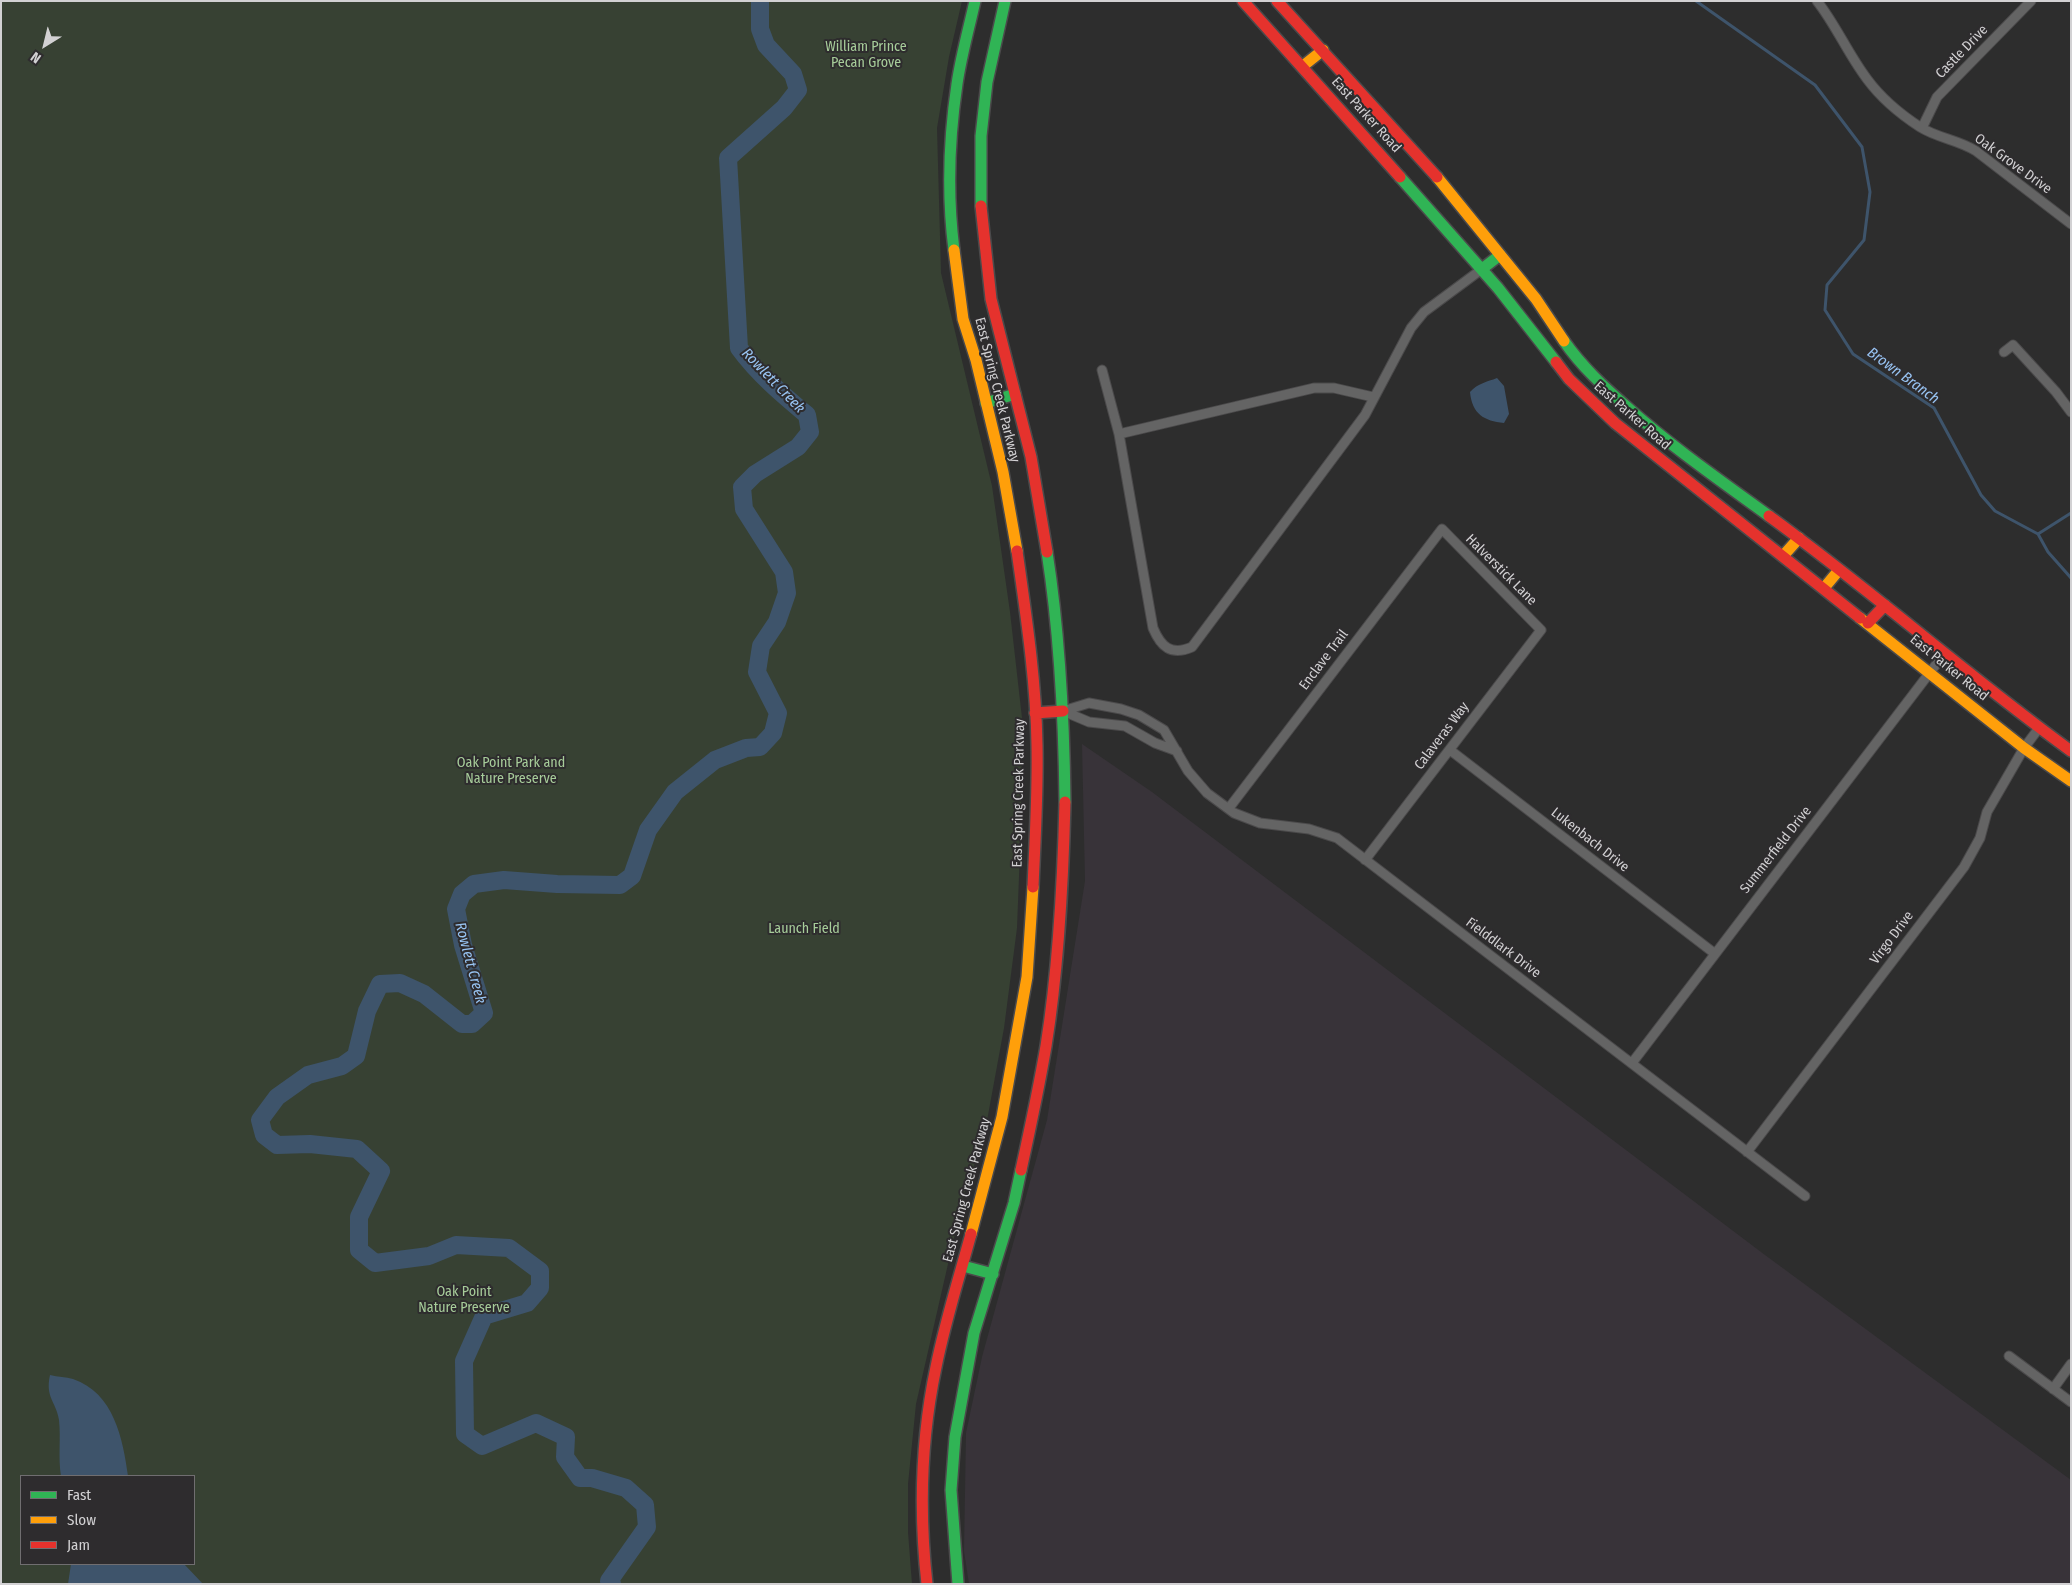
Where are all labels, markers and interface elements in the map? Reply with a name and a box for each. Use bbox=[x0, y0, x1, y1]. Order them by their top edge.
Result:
north arrow bbox=[20, 20, 70, 70]
street label: Castle Drive bbox=[1932, 22, 1992, 82]
park label: William Prince Pecan Grove bbox=[825, 39, 907, 72]
text: N bbox=[28, 48, 44, 67]
street label: East Parker Road bbox=[1328, 74, 1404, 156]
street label: Oak Grove Drive bbox=[1971, 130, 2055, 198]
street label: East Spring Creek Parkway bbox=[971, 316, 1023, 464]
water label: Brown Branch bbox=[1863, 344, 1943, 408]
water label: Rowlett Creek bbox=[738, 345, 808, 417]
street label: East Parker Road bbox=[1590, 378, 1674, 454]
street label: Halverstick Lane bbox=[1462, 531, 1540, 609]
street label: Enclave Trail bbox=[1296, 627, 1352, 693]
street label: East Parker Road bbox=[1906, 631, 1992, 705]
street label: Calaveras Way bbox=[1411, 699, 1473, 773]
street label: East Spring Creek Parkway bbox=[1009, 718, 1029, 868]
park label: Oak Point Park and Nature Preserve bbox=[457, 755, 565, 788]
street label: Summerfield Drive bbox=[1737, 803, 1815, 897]
street label: Lukenbach Drive bbox=[1548, 804, 1632, 876]
street label: Virgo Drive bbox=[1867, 908, 1917, 968]
street label: Fielddlark Drive bbox=[1462, 914, 1544, 982]
water label: Rowlett Creek bbox=[451, 920, 489, 1006]
park label: Launch Field bbox=[768, 921, 840, 937]
street label: East Spring Creek Parkway bbox=[940, 1116, 994, 1264]
park label: Oak Point Nature Preserve bbox=[418, 1284, 510, 1316]
legend bbox=[20, 1475, 195, 1565]
text: Fast bbox=[67, 1486, 91, 1504]
text: Slow bbox=[67, 1511, 96, 1529]
text: Jam bbox=[67, 1536, 90, 1554]

